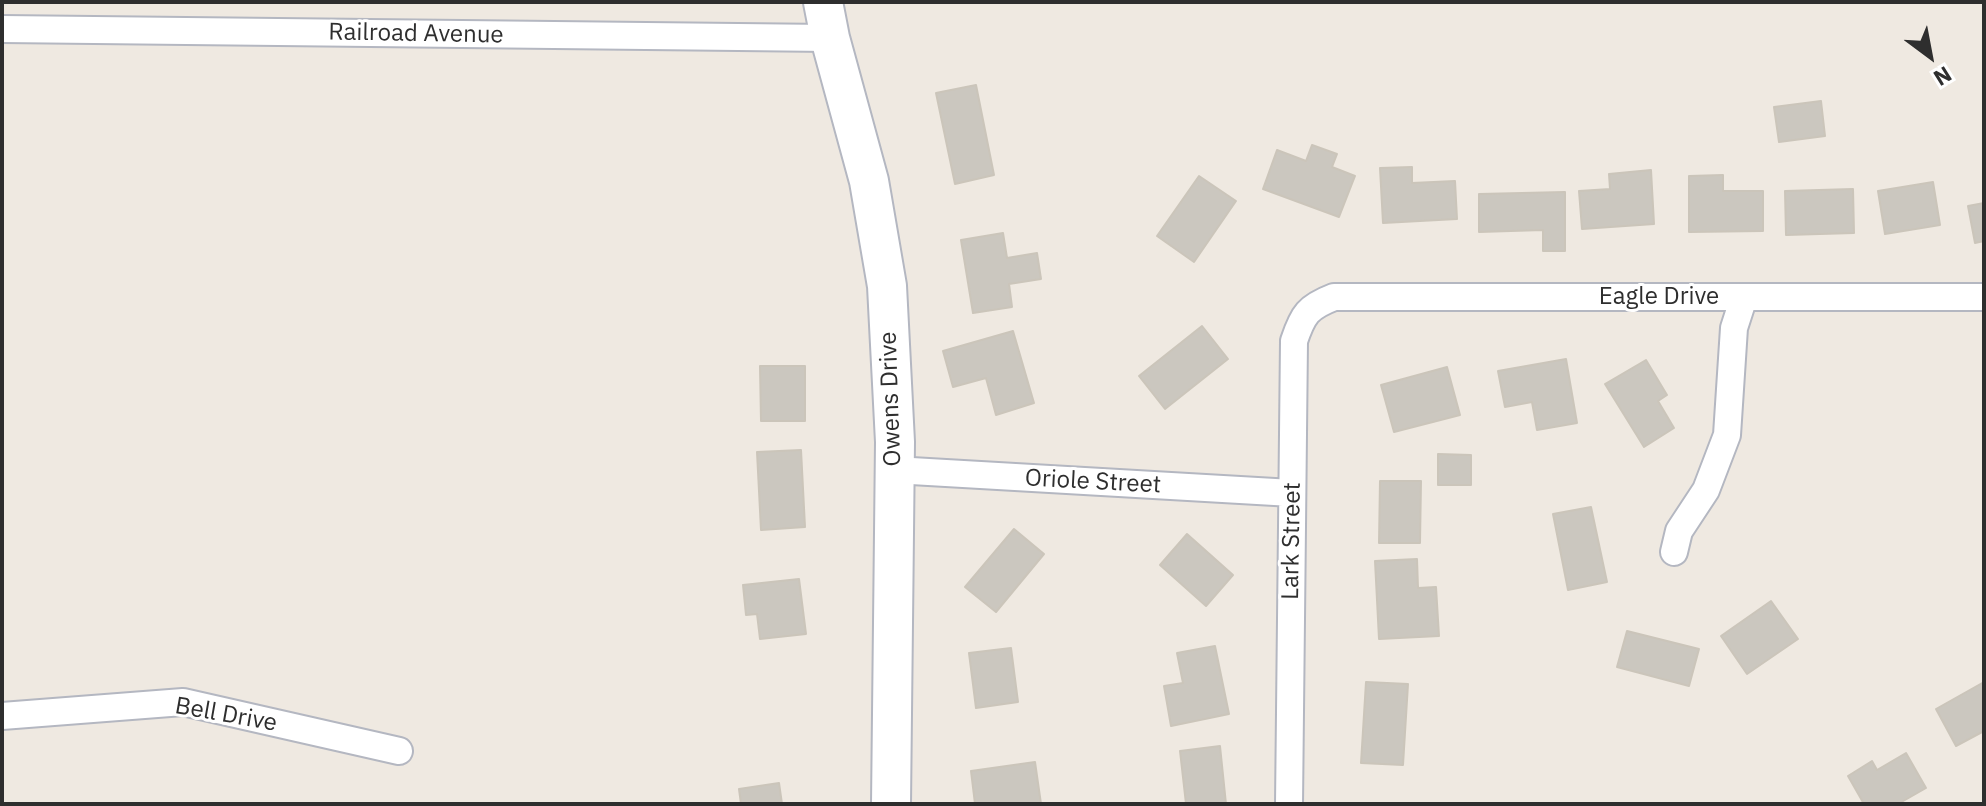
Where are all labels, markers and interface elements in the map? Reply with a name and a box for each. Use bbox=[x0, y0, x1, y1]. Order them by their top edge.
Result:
north arrow bbox=[1890, 16, 1970, 96]
street label: Railroad Avenue bbox=[328, 18, 504, 50]
text: N bbox=[1929, 60, 1957, 93]
street label: Eagle Drive bbox=[1599, 283, 1719, 311]
street label: Owens Drive bbox=[874, 331, 908, 467]
street label: Oriole Street bbox=[1024, 464, 1162, 500]
street label: Lark Street bbox=[1277, 482, 1307, 600]
street label: Bell Drive bbox=[173, 692, 279, 738]

